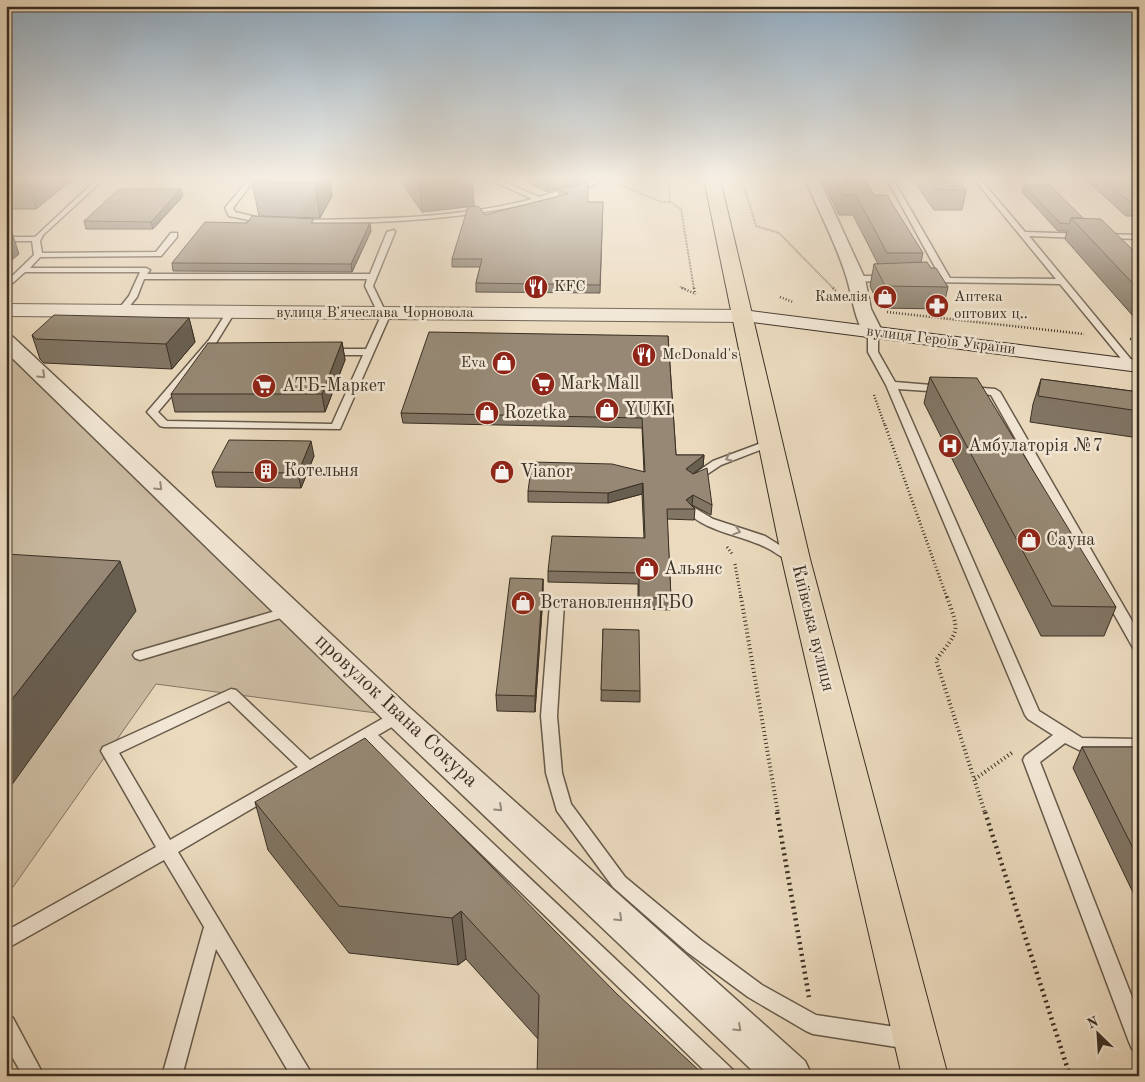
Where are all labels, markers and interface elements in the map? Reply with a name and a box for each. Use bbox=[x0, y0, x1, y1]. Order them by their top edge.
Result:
restaurant icon: KFC bbox=[523, 274, 549, 300]
place label: KFC bbox=[554, 280, 586, 295]
shop icon: Камелія bbox=[872, 284, 898, 310]
place label: Камелія bbox=[815, 290, 868, 305]
place label: Аптека оптових ц‥ bbox=[954, 290, 1028, 322]
pharmacy icon: Аптека оптових ц‥ bbox=[924, 293, 950, 319]
street label: вулиця Вʼячеслава Чорновола bbox=[276, 306, 474, 321]
street label: вулиця Героїв України bbox=[866, 324, 1016, 358]
restaurant icon: McDonald's bbox=[631, 342, 657, 368]
place label: McDonald's bbox=[662, 348, 738, 363]
shop icon: Eva bbox=[491, 350, 517, 376]
place label: Eva bbox=[461, 356, 487, 371]
one-way arrow bbox=[36, 369, 45, 378]
supermarket icon: Mark Mall bbox=[530, 371, 556, 397]
supermarket icon: АТБ-Маркет bbox=[251, 373, 277, 399]
place label: Mark Mall bbox=[560, 375, 640, 393]
place label: АТБ-Маркет bbox=[282, 377, 386, 395]
shop icon: YUKI bbox=[594, 397, 620, 423]
shop icon: Rozetka bbox=[474, 400, 500, 426]
place label: YUKI bbox=[624, 401, 672, 419]
place label: Rozetka bbox=[504, 404, 567, 422]
hospital icon: Амбулаторія №7 bbox=[937, 433, 963, 459]
place label: Амбулаторія №7 bbox=[968, 437, 1103, 455]
one-way arrow bbox=[725, 451, 734, 462]
building icon: Котельня bbox=[253, 458, 279, 484]
shop icon: Vianor bbox=[489, 459, 515, 485]
place label: Котельня bbox=[284, 462, 359, 480]
place label: Vianor bbox=[520, 463, 574, 481]
one-way arrow bbox=[154, 481, 163, 490]
one-way arrow bbox=[732, 526, 741, 536]
shop icon: Сауна bbox=[1016, 527, 1042, 553]
place label: Сауна bbox=[1046, 531, 1095, 549]
shop icon: Альянс bbox=[634, 556, 660, 582]
place label: Альянс bbox=[664, 560, 722, 578]
street label: Київська вулиця bbox=[789, 563, 837, 693]
shop icon: Встановлення ГБО bbox=[510, 590, 536, 616]
place label: Встановлення ГБО bbox=[540, 594, 694, 612]
street label: провулок Івана Сокура bbox=[311, 630, 481, 792]
one-way arrow bbox=[494, 802, 503, 811]
one-way arrow bbox=[613, 912, 622, 921]
north arrow bbox=[1072, 1010, 1122, 1060]
text: N bbox=[1085, 1014, 1101, 1032]
one-way arrow bbox=[733, 1022, 742, 1031]

